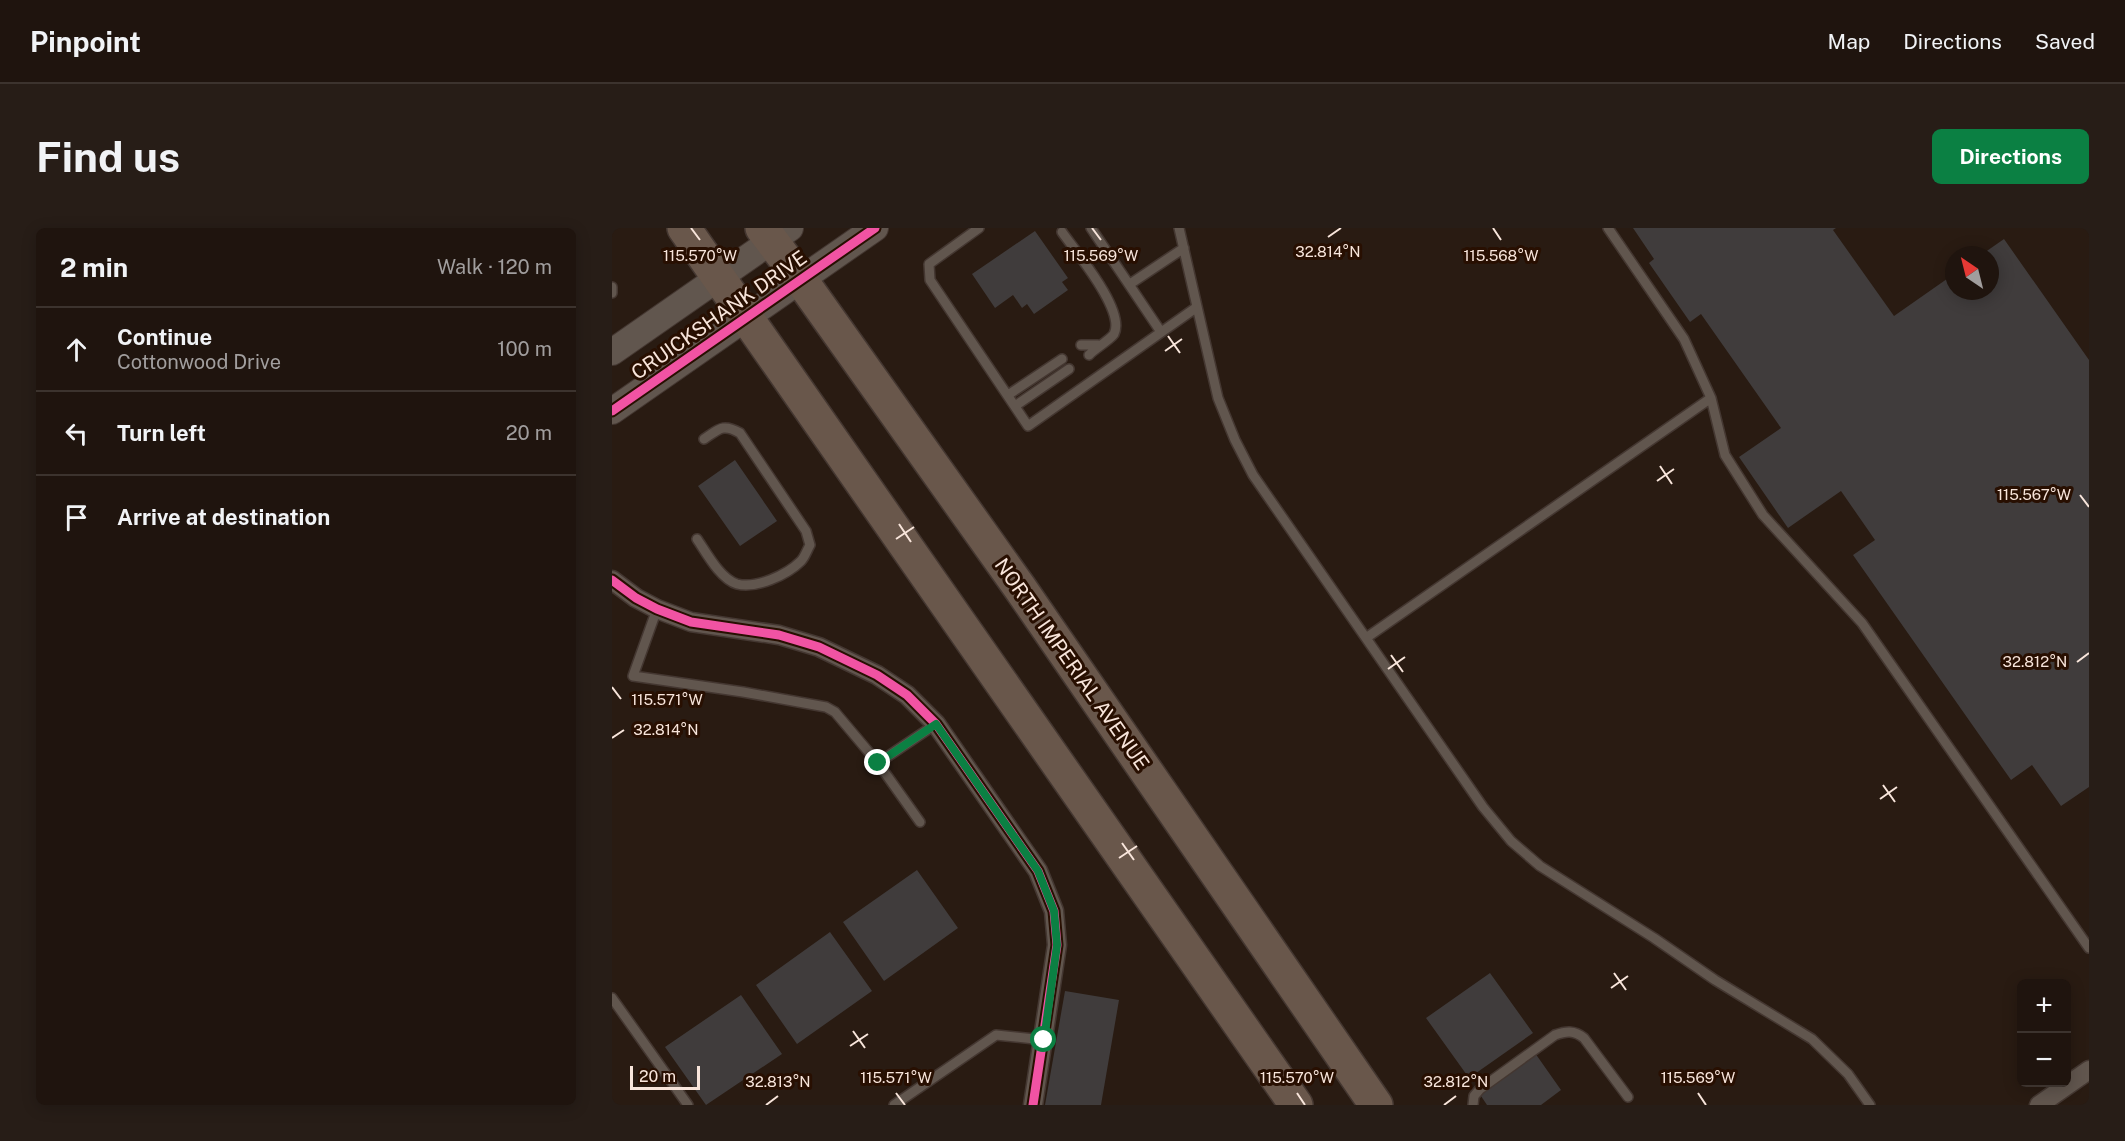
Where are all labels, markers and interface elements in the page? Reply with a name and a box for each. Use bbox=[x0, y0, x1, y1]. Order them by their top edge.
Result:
text: Pinpoint bbox=[30, 25, 141, 58]
text: Map bbox=[1828, 29, 1870, 54]
text: Directions bbox=[1903, 29, 2002, 54]
text: Saved bbox=[2035, 29, 2095, 54]
button: Directions bbox=[1932, 129, 2089, 184]
text: Find us bbox=[36, 132, 180, 181]
text: 32.814°N bbox=[1295, 243, 1361, 260]
street label: CRUICKSHANK DRIVE bbox=[627, 245, 811, 385]
north arrow bbox=[1945, 246, 1999, 300]
text: 115.570°W bbox=[663, 247, 737, 264]
text: 115.569°W bbox=[1064, 247, 1138, 264]
text: 115.568°W bbox=[1464, 247, 1539, 264]
text: 2 min bbox=[60, 252, 128, 283]
text: Walk · 120 m bbox=[437, 255, 552, 279]
text: Continue bbox=[117, 324, 212, 350]
icon: ahead bbox=[60, 333, 93, 366]
text: 100 m bbox=[497, 337, 552, 361]
text: Cottonwood Drive bbox=[117, 350, 281, 374]
icon: left bbox=[60, 417, 93, 450]
text: Turn left bbox=[117, 420, 206, 446]
text: 20 m bbox=[506, 421, 552, 445]
text: 115.567°W bbox=[1997, 486, 2071, 503]
icon: arrive bbox=[60, 501, 93, 534]
text: Arrive at destination bbox=[117, 504, 330, 530]
street label: NORTH IMPERIAL AVENUE bbox=[990, 554, 1154, 774]
text: 32.812°N bbox=[2003, 653, 2067, 670]
text: 115.571°W bbox=[631, 691, 703, 708]
text: 32.814°N bbox=[633, 721, 699, 738]
route end bbox=[864, 749, 890, 775]
map controls bbox=[2017, 979, 2071, 1087]
button: + bbox=[2017, 979, 2071, 1033]
route start bbox=[1030, 1026, 1056, 1052]
button: − bbox=[2017, 1033, 2071, 1087]
scale bar bbox=[630, 1063, 700, 1090]
text: 20 m bbox=[639, 1067, 676, 1086]
text: 115.571°W bbox=[860, 1069, 932, 1086]
text: 115.570°W bbox=[1260, 1069, 1334, 1086]
text: 115.569°W bbox=[1661, 1069, 1735, 1086]
text: 32.813°N bbox=[745, 1073, 811, 1090]
text: 32.812°N bbox=[1424, 1073, 1488, 1090]

